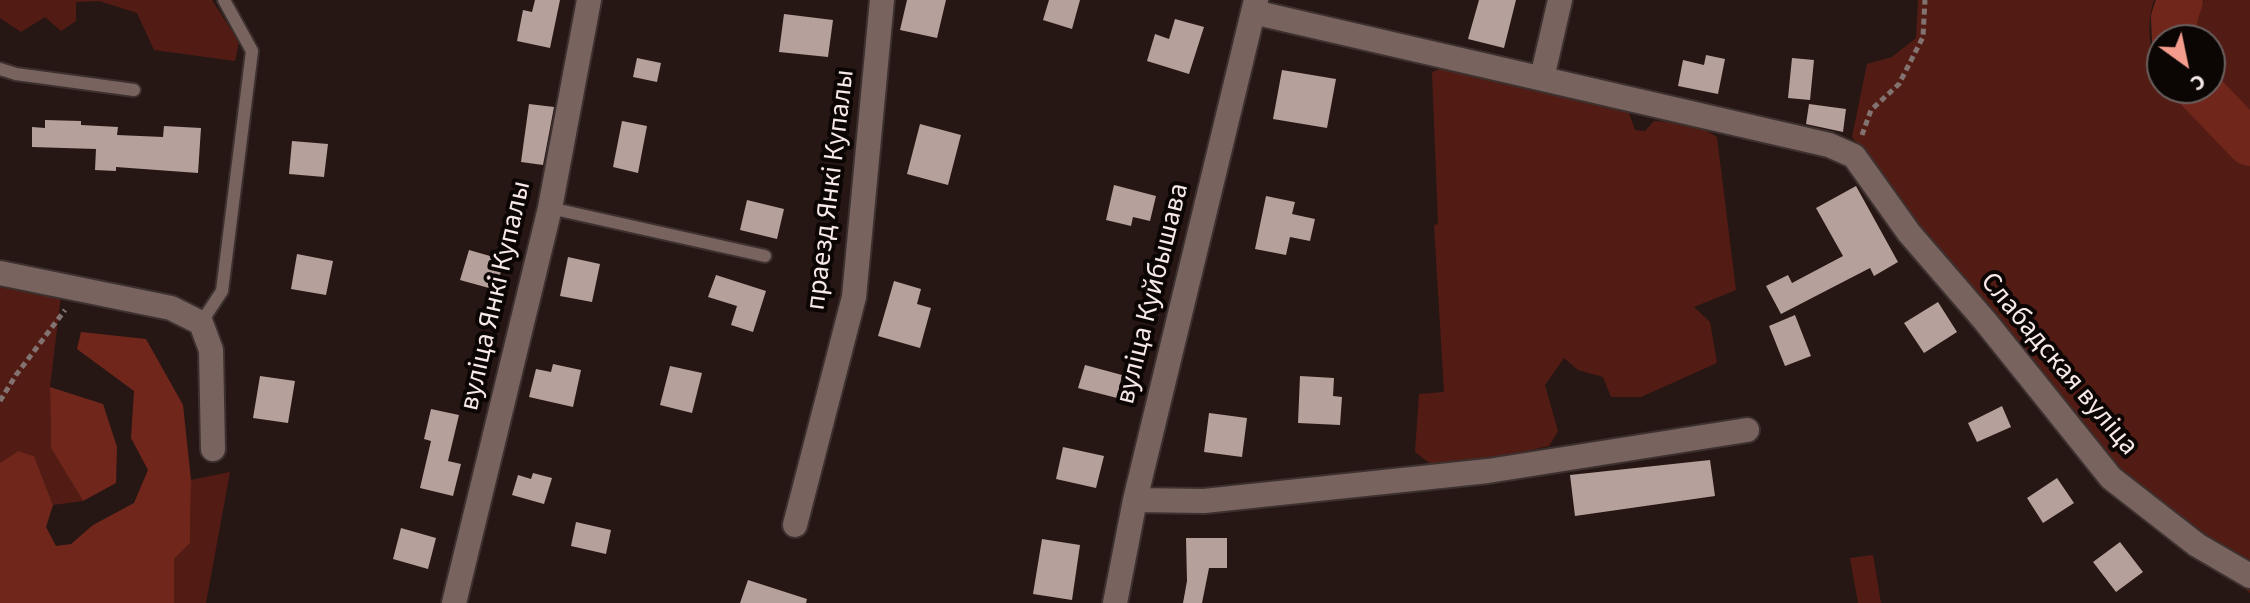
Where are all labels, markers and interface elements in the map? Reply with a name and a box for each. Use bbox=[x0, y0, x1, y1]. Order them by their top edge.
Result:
north arrow bbox=[2146, 24, 2226, 104]
text: С bbox=[2184, 66, 2212, 99]
street label: праезд Янкі Купалы bbox=[801, 68, 863, 312]
street label: вуліца Янкі Купалы bbox=[454, 178, 540, 414]
street label: вуліца Куйбышава bbox=[1110, 180, 1198, 408]
street label: Слабадская вуліца bbox=[1972, 267, 2144, 463]

